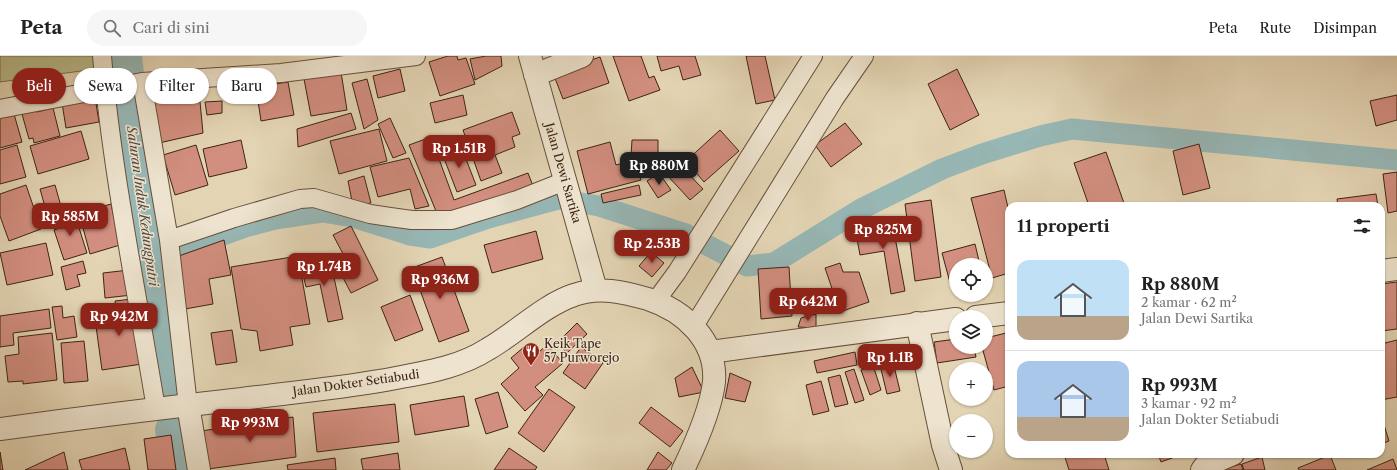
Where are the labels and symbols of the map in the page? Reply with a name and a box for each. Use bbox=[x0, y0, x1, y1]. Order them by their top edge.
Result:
street label: Jalan Dewi Sartika bbox=[541, 119, 585, 225]
water label: Saluran Induk Kedungputri bbox=[124, 124, 162, 288]
pin: Rp 1.51B bbox=[418, 135, 500, 169]
pin: Rp 880M bbox=[622, 152, 696, 186]
pin: Rp 585M bbox=[33, 203, 107, 237]
pin: Rp 825M bbox=[846, 216, 920, 250]
pin: Rp 2.53B bbox=[611, 230, 693, 264]
pin: Rp 1.74B bbox=[283, 253, 365, 287]
pin: Rp 936M bbox=[403, 266, 477, 300]
pin: Rp 642M bbox=[771, 288, 845, 322]
pin: Rp 942M bbox=[82, 303, 156, 337]
place label: Keik Tape 57 Purworejo bbox=[544, 336, 619, 365]
restaurant icon: Keik Tape 57 Purworejo bbox=[521, 341, 541, 366]
pin: Rp 1.1B bbox=[853, 344, 927, 378]
street label: Jalan Dokter Setiabudi bbox=[290, 366, 421, 399]
pin: Rp 993M bbox=[213, 409, 287, 443]

